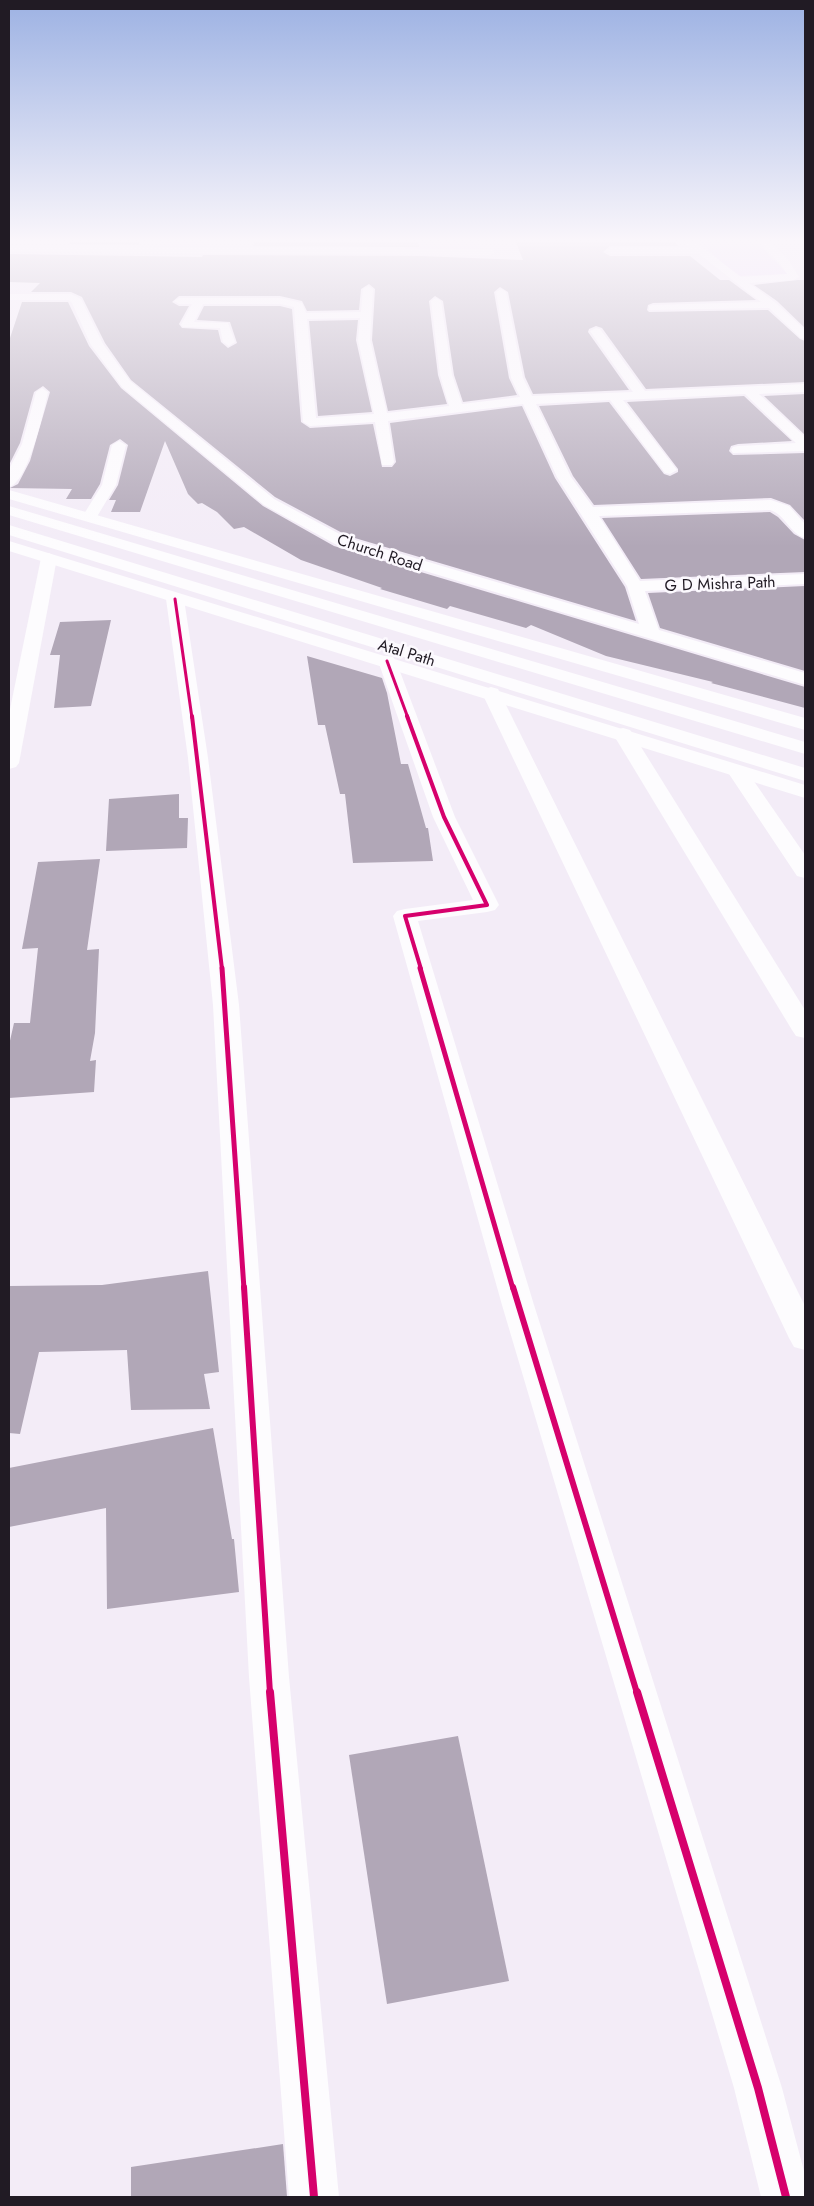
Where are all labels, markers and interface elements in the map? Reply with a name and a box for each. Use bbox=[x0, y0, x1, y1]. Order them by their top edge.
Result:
street label: Church Road bbox=[334, 528, 425, 577]
street label: G D Mishra Path bbox=[664, 570, 776, 597]
street label: Atal Path bbox=[375, 633, 438, 672]

